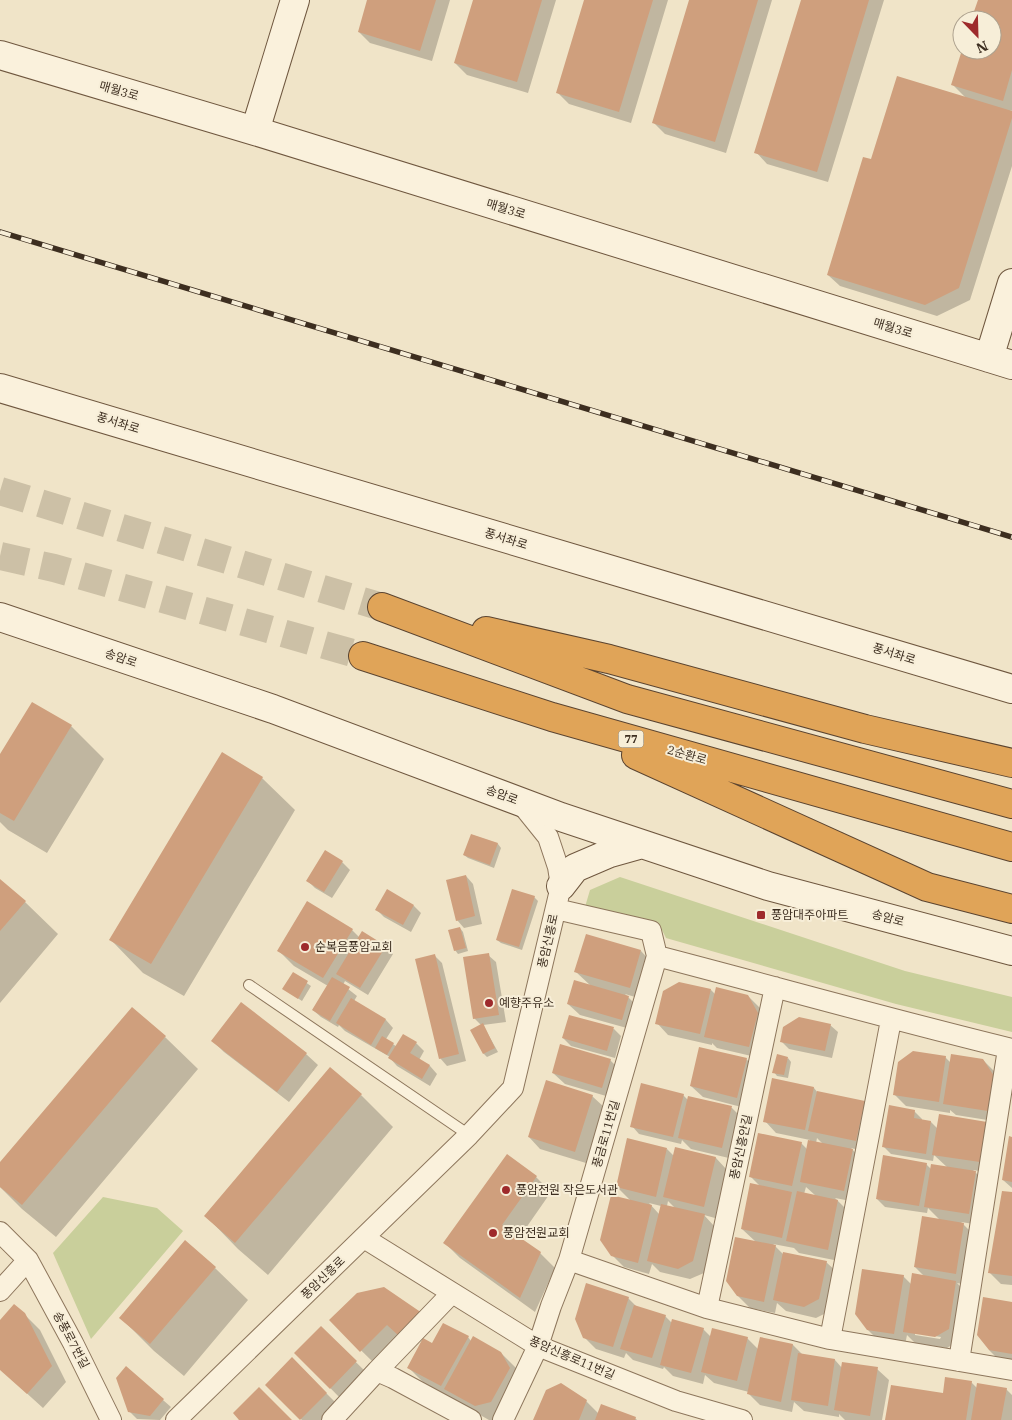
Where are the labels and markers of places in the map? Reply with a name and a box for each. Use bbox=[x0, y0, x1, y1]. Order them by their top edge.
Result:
place label: 풍암대주아파트 bbox=[771, 907, 848, 922]
marker: 풍암대주아파트 bbox=[755, 909, 767, 921]
place label: 순복음풍암교회 bbox=[315, 939, 392, 954]
marker: 순복음풍암교회 bbox=[299, 941, 311, 953]
place label: 예향주유소 bbox=[499, 995, 554, 1010]
marker: 예향주유소 bbox=[483, 997, 495, 1009]
place label: 풍암전원 작은도서관 bbox=[516, 1182, 618, 1197]
marker: 풍암전원 작은도서관 bbox=[500, 1184, 512, 1196]
place label: 풍암전원교회 bbox=[503, 1225, 569, 1240]
marker: 풍암전원교회 bbox=[487, 1227, 499, 1239]

